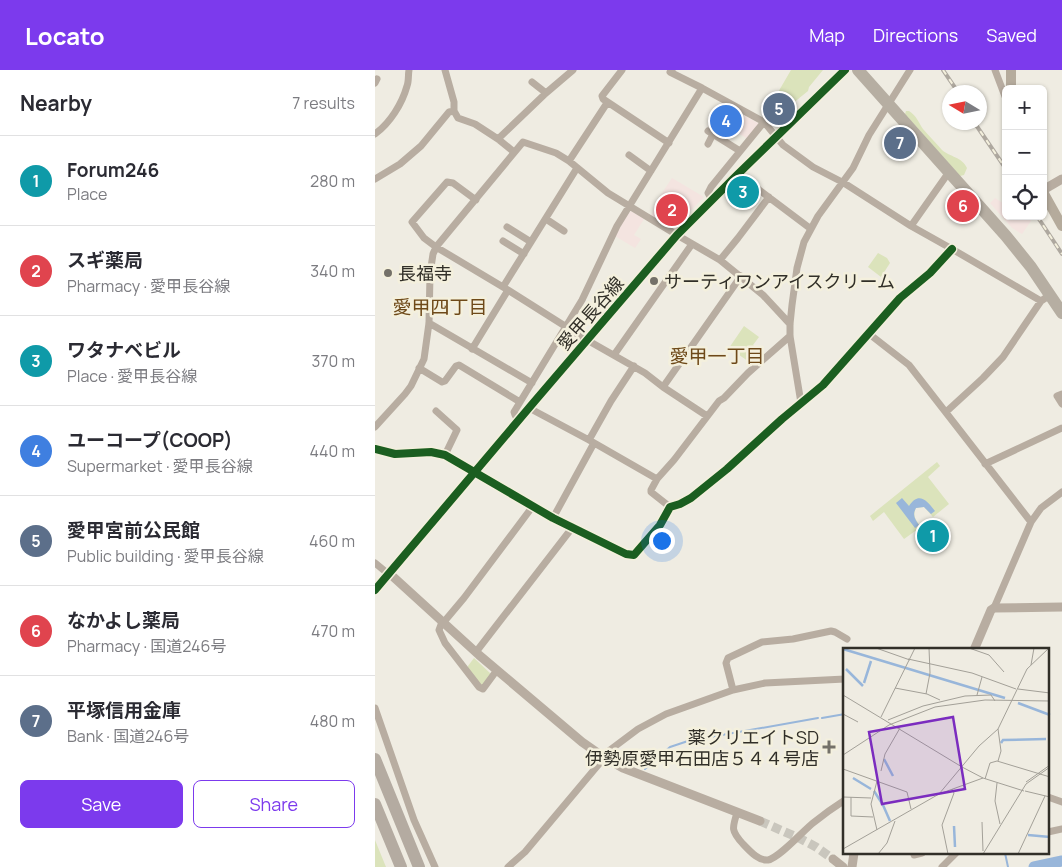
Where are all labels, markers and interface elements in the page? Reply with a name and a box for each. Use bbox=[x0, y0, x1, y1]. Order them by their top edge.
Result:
text: Locato bbox=[25, 19, 105, 52]
text: Map bbox=[809, 23, 845, 47]
text: Directions bbox=[873, 23, 958, 47]
text: Saved bbox=[986, 23, 1037, 47]
north arrow bbox=[942, 85, 987, 130]
map controls bbox=[1002, 85, 1047, 220]
button: + bbox=[1002, 85, 1047, 130]
text: Nearby bbox=[20, 89, 92, 117]
pin: 5 bbox=[763, 90, 795, 128]
text: 7 results bbox=[292, 92, 355, 114]
pin: 4 bbox=[710, 102, 742, 140]
pin: 7 bbox=[884, 124, 916, 162]
button: − bbox=[1002, 130, 1047, 175]
text: Forum246 bbox=[67, 157, 159, 183]
text: 1 bbox=[32, 170, 40, 192]
text: 280 m bbox=[310, 170, 355, 192]
pin: 3 bbox=[727, 173, 759, 211]
button: locate bbox=[1002, 175, 1047, 220]
text: Place bbox=[67, 183, 107, 205]
pin: 6 bbox=[947, 187, 979, 225]
pin: 2 bbox=[656, 191, 688, 229]
text: スギ薬局 bbox=[67, 247, 143, 273]
text: 2 bbox=[31, 260, 41, 282]
text: 340 m bbox=[310, 260, 355, 282]
place label: 長福寺 bbox=[398, 261, 452, 285]
marker: 長福寺 bbox=[382, 267, 394, 279]
place label: サーティワンアイスクリーム bbox=[664, 269, 895, 293]
street label: 愛甲長谷線 bbox=[551, 271, 629, 355]
text: Pharmacy · 愛甲長谷線 bbox=[67, 275, 230, 297]
marker: サーティワンアイスクリーム bbox=[648, 275, 660, 287]
district label: 愛甲四丁目 bbox=[392, 294, 488, 320]
text: ワタナベビル bbox=[67, 337, 181, 363]
district label: 愛甲一丁目 bbox=[669, 343, 765, 369]
text: 3 bbox=[31, 350, 41, 372]
text: 370 m bbox=[312, 350, 355, 372]
text: Place · 愛甲長谷線 bbox=[67, 365, 197, 387]
text: ユーコープ(COOP) bbox=[67, 427, 233, 453]
text: 4 bbox=[31, 440, 41, 462]
text: 440 m bbox=[309, 440, 355, 462]
text: Supermarket · 愛甲長谷線 bbox=[67, 455, 253, 477]
text: 愛甲宮前公民館 bbox=[67, 517, 200, 543]
pin: 1 bbox=[917, 517, 949, 555]
your location bbox=[649, 528, 675, 554]
text: 5 bbox=[31, 530, 41, 552]
text: 460 m bbox=[309, 530, 355, 552]
text: Public building · 愛甲長谷線 bbox=[67, 545, 264, 567]
text: なかよし薬局 bbox=[67, 607, 180, 633]
text: 6 bbox=[31, 620, 41, 642]
text: 470 m bbox=[311, 620, 355, 642]
text: Pharmacy · 国道246号 bbox=[67, 635, 226, 657]
inset map bbox=[843, 648, 1049, 854]
text: 平塚信用金庫 bbox=[67, 697, 181, 723]
text: 7 bbox=[32, 710, 40, 732]
text: 480 m bbox=[310, 710, 355, 732]
text: Bank · 国道246号 bbox=[67, 725, 189, 747]
place label: 薬クリエイトSD 伊勢原愛甲石田店５４４号店 bbox=[585, 725, 819, 770]
marker: 薬クリエイトSD 伊勢原愛甲石田店５４４号店 bbox=[823, 741, 835, 753]
button: Save bbox=[20, 780, 183, 828]
button: Share bbox=[193, 780, 355, 828]

